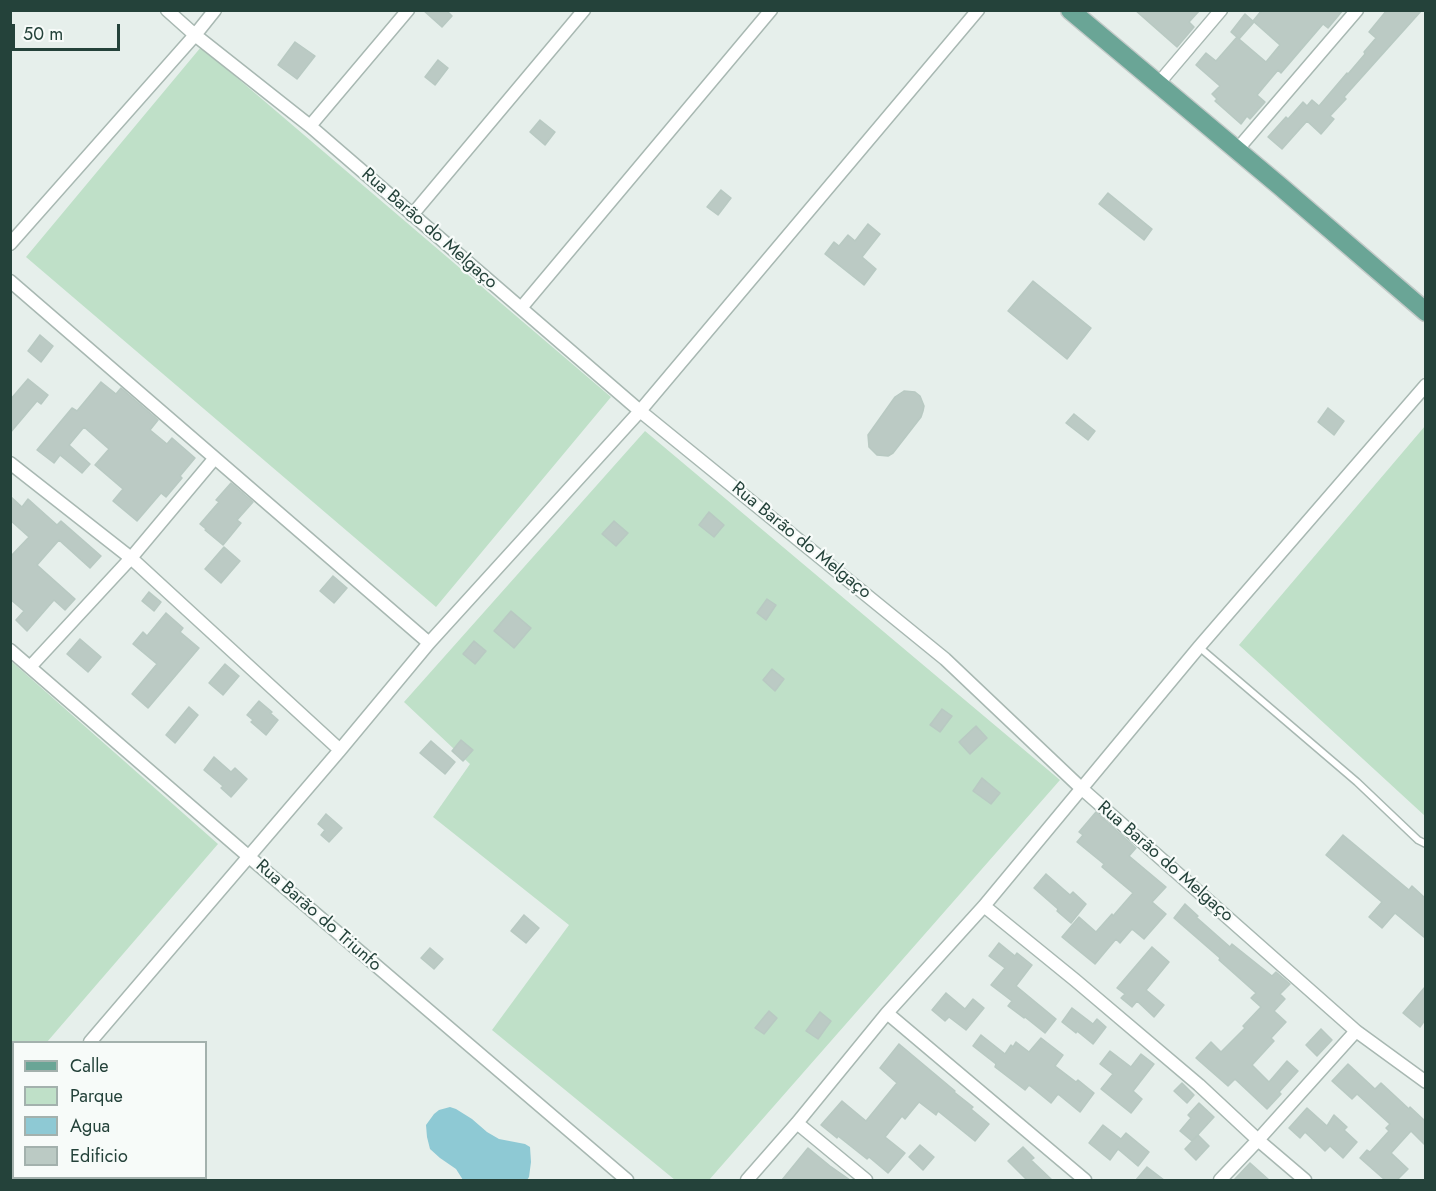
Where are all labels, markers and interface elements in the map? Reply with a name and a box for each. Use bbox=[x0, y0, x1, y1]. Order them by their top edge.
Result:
scale bar bbox=[15, 12, 123, 50]
text: 50 m bbox=[23, 21, 63, 47]
street label: Rua Barão do Melgaço bbox=[357, 164, 501, 294]
street label: Rua Barão do Melgaço bbox=[727, 478, 875, 604]
street label: Rua Barão do Melgaço bbox=[1093, 797, 1237, 927]
street label: Rua Barão do Triunfo bbox=[251, 856, 385, 976]
legend bbox=[12, 1041, 207, 1179]
text: Calle bbox=[70, 1053, 109, 1079]
text: Parque bbox=[70, 1083, 123, 1109]
text: Agua bbox=[70, 1113, 110, 1139]
text: Edificio bbox=[70, 1143, 128, 1169]

